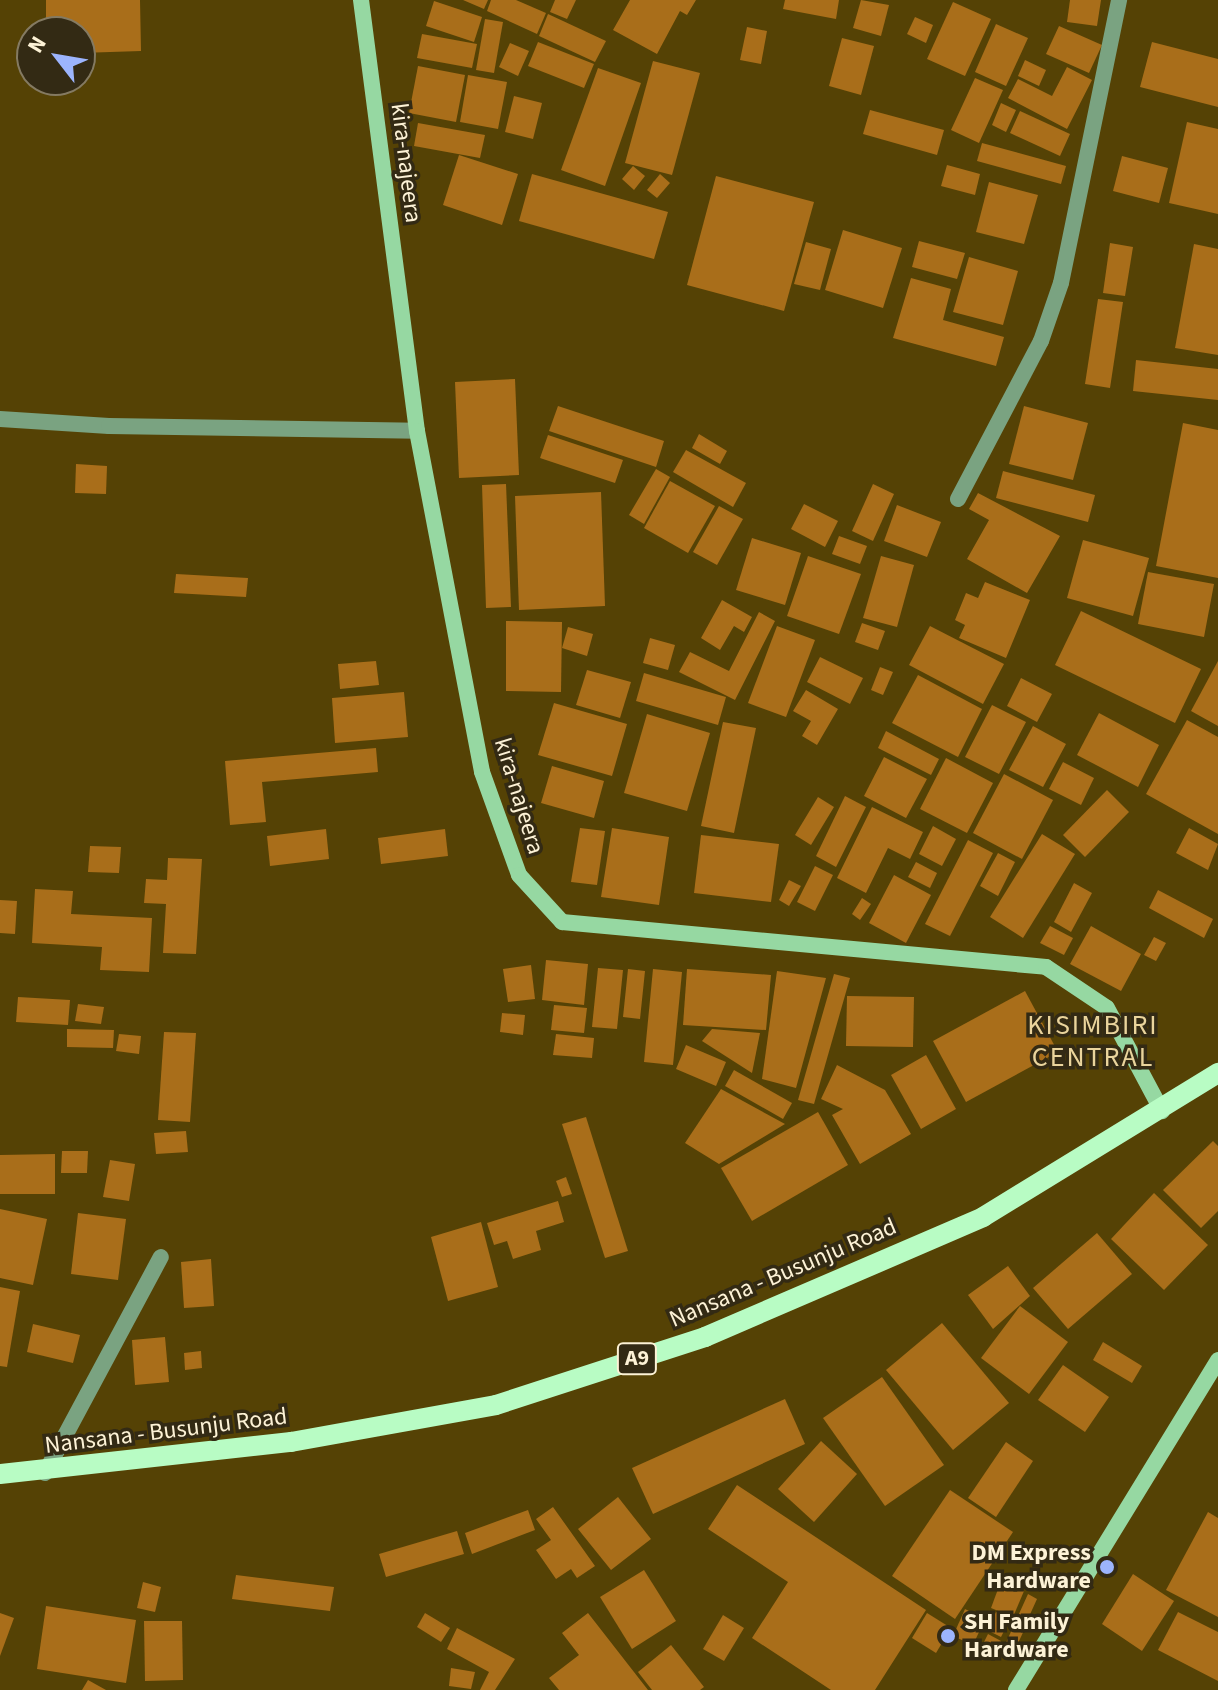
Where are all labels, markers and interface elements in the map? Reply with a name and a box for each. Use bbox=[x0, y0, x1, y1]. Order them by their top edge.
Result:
north arrow bbox=[16, 16, 96, 96]
text: N bbox=[20, 30, 55, 59]
street label: kira-najeera bbox=[384, 102, 428, 224]
street label: kira-najeera bbox=[488, 734, 550, 858]
district label: KISIMBIRI CENTRAL bbox=[1027, 1008, 1159, 1074]
street label: Nansana - Busunju Road bbox=[665, 1212, 901, 1334]
road number: A9 bbox=[615, 1341, 659, 1377]
street label: Nansana - Busunju Road bbox=[43, 1402, 289, 1460]
place label: DM Express Hardware bbox=[971, 1539, 1091, 1595]
marker: DM Express Hardware bbox=[1098, 1558, 1116, 1576]
place label: SH Family Hardware bbox=[964, 1608, 1069, 1664]
marker: SH Family Hardware bbox=[939, 1627, 957, 1645]

